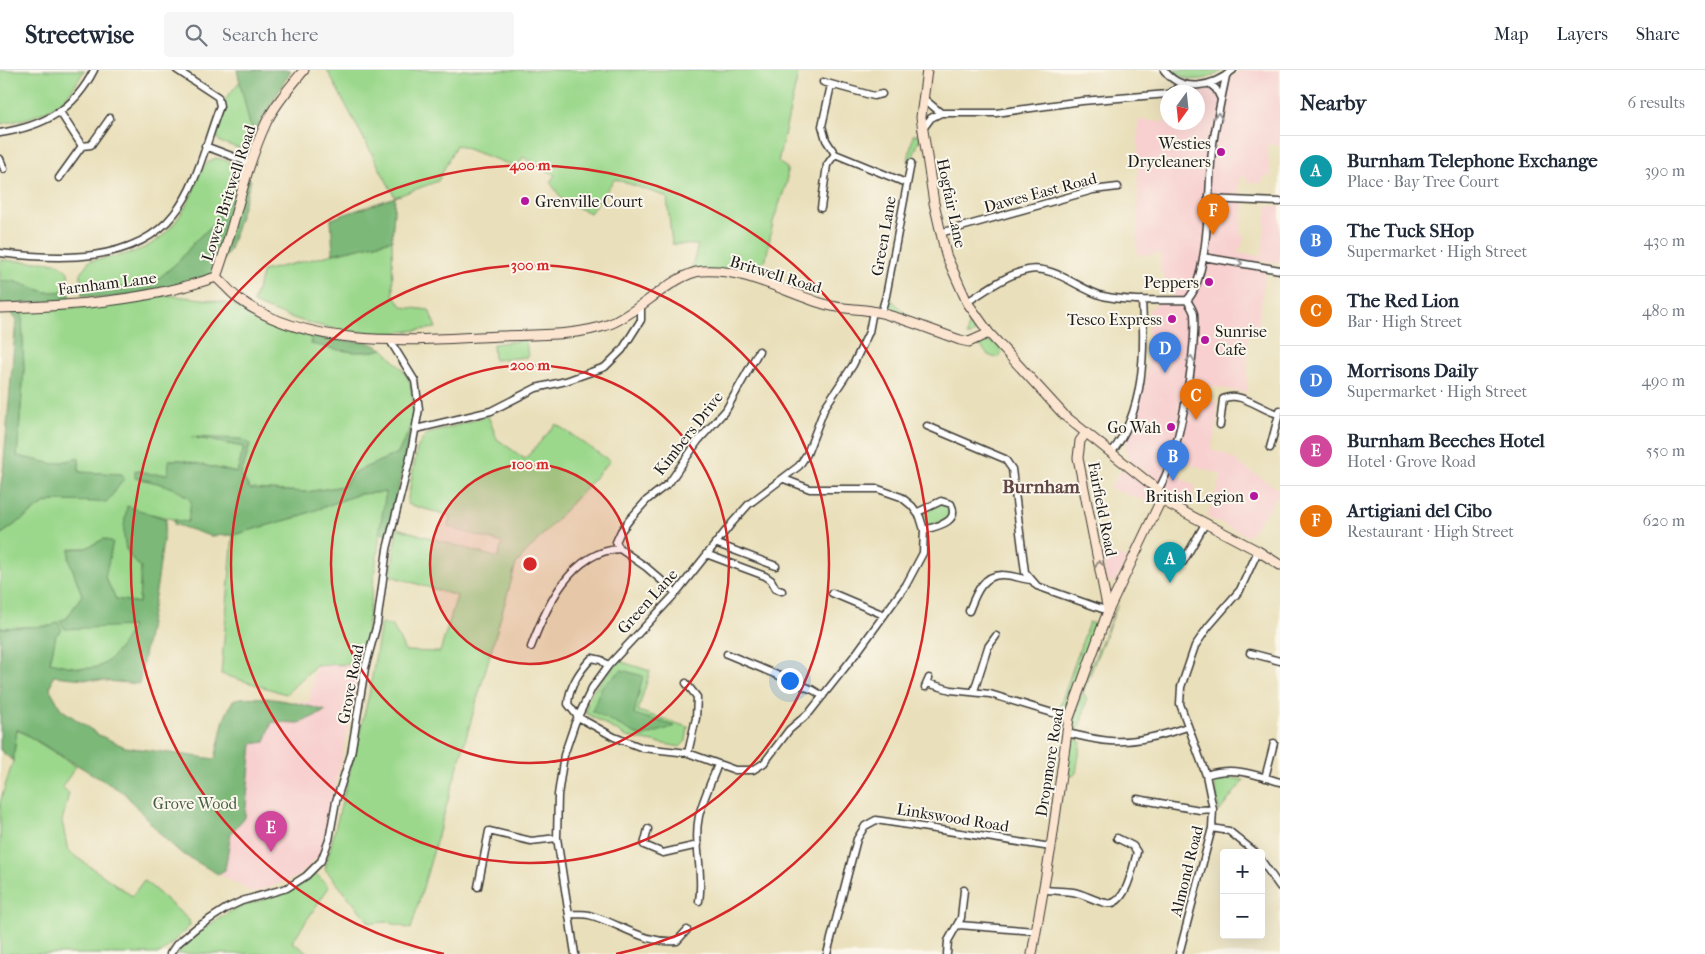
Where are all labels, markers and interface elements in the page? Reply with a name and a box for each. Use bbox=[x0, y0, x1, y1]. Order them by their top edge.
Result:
search box bbox=[164, 12, 514, 57]
text: Streetwise bbox=[25, 21, 134, 49]
icon: search bbox=[182, 21, 210, 49]
text: Search here bbox=[222, 24, 318, 46]
text: Map bbox=[1494, 24, 1528, 45]
text: Layers bbox=[1556, 24, 1608, 45]
text: Share bbox=[1636, 24, 1680, 45]
north arrow bbox=[1160, 85, 1205, 130]
text: Nearby bbox=[1300, 91, 1366, 115]
text: 6 results bbox=[1627, 93, 1685, 112]
one-way arrow bbox=[1213, 112, 1223, 120]
street label: Lower Britwell Road bbox=[197, 122, 260, 264]
place label: Westies Drycleaners bbox=[1127, 134, 1211, 171]
marker: Westies Drycleaners bbox=[1215, 146, 1227, 158]
text: Burnham Telephone Exchange bbox=[1347, 150, 1598, 172]
text: 400 m bbox=[508, 156, 551, 174]
street label: Hogfair Lane bbox=[933, 157, 970, 250]
text: A bbox=[1311, 161, 1321, 180]
text: 390 m bbox=[1644, 161, 1685, 180]
street label: Dawes East Road bbox=[982, 168, 1099, 217]
text: Place · Bay Tree Court bbox=[1347, 172, 1499, 191]
place label: Grenville Court bbox=[535, 192, 643, 211]
pin: F bbox=[1197, 194, 1229, 235]
marker: Grenville Court bbox=[519, 195, 531, 207]
street label: Green Lane bbox=[867, 195, 900, 278]
text: The Tuck SHop bbox=[1347, 220, 1474, 242]
text: B bbox=[1311, 231, 1321, 250]
text: 430 m bbox=[1643, 231, 1685, 250]
text: Supermarket · High Street bbox=[1347, 242, 1527, 261]
street label: Britwell Road bbox=[728, 252, 824, 298]
text: 300 m bbox=[511, 256, 550, 274]
one-way arrow bbox=[1234, 258, 1243, 268]
street label: Farnham Lane bbox=[57, 268, 158, 299]
place label: Peppers bbox=[1144, 273, 1199, 292]
marker: Peppers bbox=[1203, 276, 1215, 288]
text: The Red Lion bbox=[1347, 290, 1459, 312]
text: C bbox=[1311, 301, 1321, 320]
text: 480 m bbox=[1642, 301, 1685, 320]
place label: Tesco Express bbox=[1067, 310, 1162, 329]
text: Bar · High Street bbox=[1347, 312, 1462, 331]
marker: Tesco Express bbox=[1166, 313, 1178, 325]
place label: Sunrise Cafe bbox=[1215, 322, 1267, 359]
pin: D bbox=[1149, 332, 1181, 373]
marker: Sunrise Cafe bbox=[1199, 334, 1211, 346]
one-way arrow bbox=[1185, 355, 1195, 363]
text: 200 m bbox=[510, 356, 550, 374]
text: Morrisons Daily bbox=[1347, 360, 1478, 382]
text: D bbox=[1310, 371, 1322, 390]
text: 490 m bbox=[1642, 371, 1685, 390]
pin: C bbox=[1180, 379, 1212, 420]
text: Supermarket · High Street bbox=[1347, 382, 1527, 401]
street label: Kimbers Drive bbox=[650, 388, 727, 479]
place label: Go Wah bbox=[1107, 418, 1161, 437]
marker: Go Wah bbox=[1165, 421, 1177, 433]
text: Burnham Beeches Hotel bbox=[1347, 430, 1545, 452]
pin: B bbox=[1157, 440, 1189, 481]
text: E bbox=[1311, 441, 1321, 460]
text: 550 m bbox=[1646, 441, 1685, 460]
text: Hotel · Grove Road bbox=[1347, 452, 1476, 471]
text: 100 m bbox=[511, 455, 549, 473]
street label: Fairfield Road bbox=[1084, 460, 1121, 558]
district label: Burnham bbox=[1002, 476, 1080, 498]
place label: British Legion bbox=[1145, 487, 1245, 506]
marker: British Legion bbox=[1248, 490, 1260, 502]
text: Artigiani del Cibo bbox=[1347, 500, 1492, 522]
text: F bbox=[1312, 511, 1320, 530]
text: 620 m bbox=[1643, 511, 1685, 530]
text: Restaurant · High Street bbox=[1347, 522, 1514, 541]
pin: A bbox=[1154, 542, 1186, 583]
centre of rings bbox=[521, 555, 539, 573]
one-way arrow bbox=[1094, 559, 1105, 568]
street label: Green Lane bbox=[613, 565, 682, 638]
street label: Grove Road bbox=[333, 642, 368, 725]
your location bbox=[777, 668, 803, 694]
street label: Dropmore Road bbox=[1031, 706, 1068, 818]
park label: Grove Wood bbox=[153, 794, 238, 813]
street label: Linkswood Road bbox=[895, 799, 1011, 836]
pin: E bbox=[255, 811, 287, 852]
street label: Almond Road bbox=[1166, 823, 1207, 920]
map controls bbox=[1220, 849, 1265, 939]
button: + bbox=[1220, 849, 1265, 894]
button: − bbox=[1220, 894, 1265, 939]

